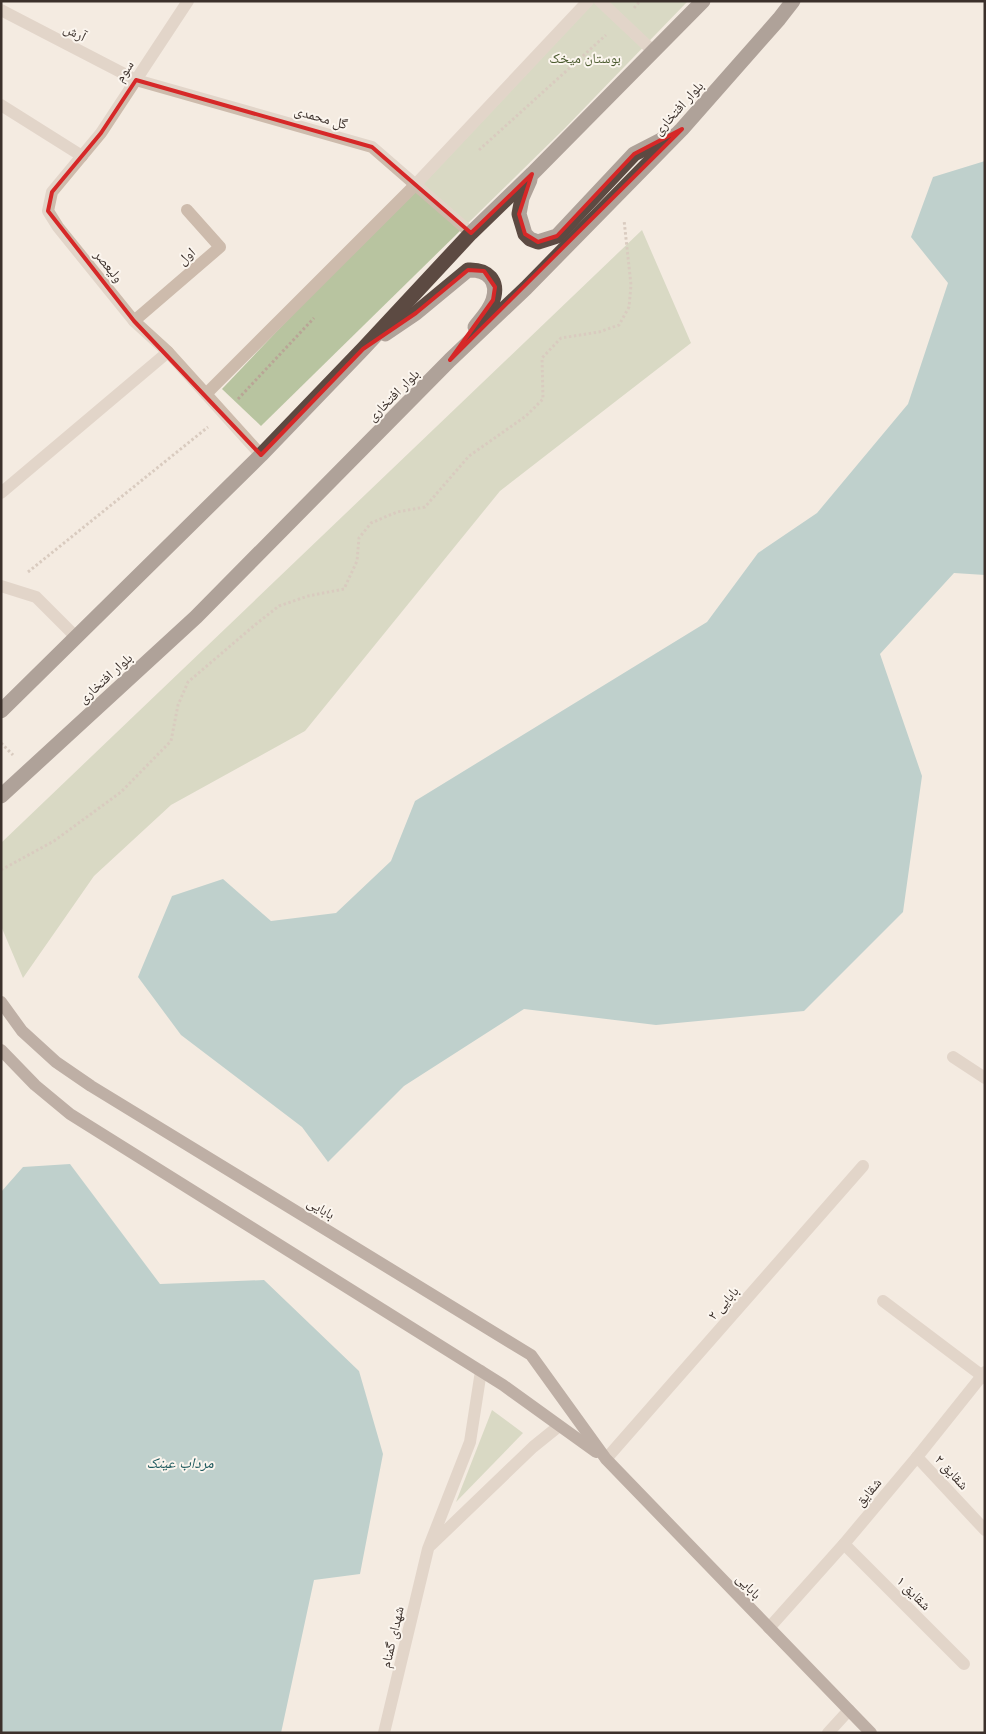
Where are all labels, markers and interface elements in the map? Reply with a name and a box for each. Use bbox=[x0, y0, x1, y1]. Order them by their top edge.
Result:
street label: آرش bbox=[60, 19, 90, 46]
park label: بوستان میخک bbox=[549, 49, 621, 68]
street label: سوم bbox=[110, 57, 139, 86]
street label: بلوار افتخاری bbox=[649, 77, 708, 140]
street label: گل محمدی bbox=[292, 101, 350, 134]
street label: اول bbox=[173, 243, 199, 270]
street label: ولیعصر bbox=[89, 245, 128, 287]
street label: بلوار افتخاری bbox=[363, 365, 424, 426]
street label: بلوار افتخاری bbox=[74, 649, 137, 708]
street label: بابایی bbox=[303, 1193, 338, 1224]
street label: بابایی ۲ bbox=[703, 1282, 743, 1324]
street label: شقایق ۲ bbox=[930, 1451, 973, 1494]
water label: مرداب عینک bbox=[146, 1453, 214, 1473]
street label: شقایق bbox=[851, 1474, 886, 1511]
street label: بابایی bbox=[732, 1569, 766, 1604]
street label: شقایق ۱ bbox=[892, 1572, 935, 1615]
street label: شهدای گمنام bbox=[376, 1604, 409, 1670]

